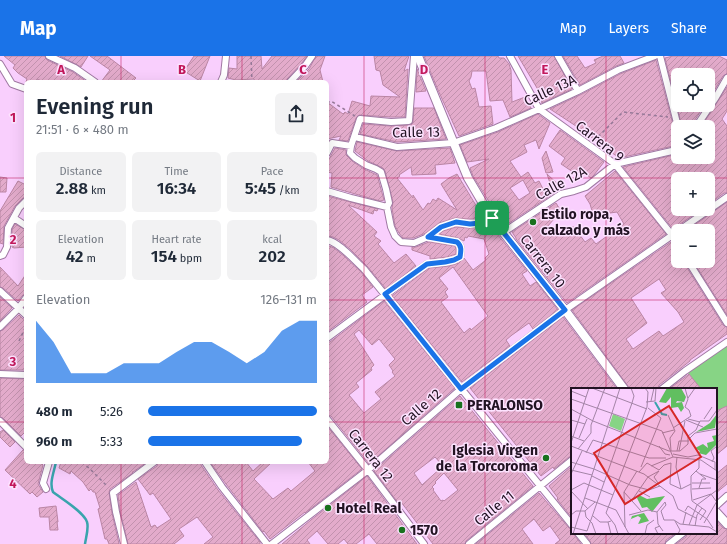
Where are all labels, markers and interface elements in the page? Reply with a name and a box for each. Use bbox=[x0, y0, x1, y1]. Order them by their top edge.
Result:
text: Map bbox=[20, 17, 57, 40]
text: Map bbox=[560, 20, 586, 37]
text: Layers bbox=[608, 20, 649, 37]
text: Share bbox=[671, 20, 707, 37]
text: A bbox=[56, 62, 65, 77]
text: B bbox=[178, 62, 186, 77]
text: C bbox=[299, 62, 307, 77]
text: D bbox=[420, 62, 429, 77]
text: E bbox=[542, 62, 549, 77]
map controls bbox=[671, 68, 715, 268]
button: locate bbox=[671, 68, 715, 112]
street label: Calle 13A bbox=[521, 71, 579, 110]
text: Evening run bbox=[36, 93, 153, 120]
button: share bbox=[275, 93, 317, 135]
text: 1 bbox=[10, 110, 16, 125]
street label: Carrera 9 bbox=[572, 117, 627, 166]
button: layers bbox=[671, 120, 715, 164]
text: 21:51 · 6 × 480 m bbox=[36, 122, 129, 137]
street label: Calle 13 bbox=[392, 124, 440, 141]
street label: Calle 12A bbox=[533, 163, 590, 204]
text: Distance bbox=[59, 165, 102, 178]
text: Time bbox=[164, 165, 189, 178]
text: Pace bbox=[261, 165, 284, 178]
button: + bbox=[671, 172, 715, 216]
text: 2.88 bbox=[56, 178, 88, 199]
text: 16:34 bbox=[157, 178, 196, 199]
text: 5:45 bbox=[245, 178, 276, 199]
text: km bbox=[88, 184, 106, 197]
text: /km bbox=[276, 184, 300, 197]
pin bbox=[475, 201, 509, 235]
place label: Estilo ropa, calzado y más bbox=[541, 206, 630, 239]
icon: arrive bbox=[481, 207, 503, 229]
marker: Estilo ropa, calzado y más bbox=[528, 217, 538, 227]
button: − bbox=[671, 224, 715, 268]
street label: Carrera 10 bbox=[516, 231, 569, 292]
text: 2 bbox=[10, 232, 17, 247]
text: Elevation bbox=[58, 233, 104, 246]
text: Heart rate bbox=[151, 233, 202, 246]
text: kcal bbox=[262, 233, 282, 246]
text: 42 bbox=[66, 246, 84, 267]
text: 154 bbox=[151, 246, 177, 267]
text: 202 bbox=[259, 246, 286, 267]
text: m bbox=[84, 252, 96, 265]
text: bpm bbox=[177, 252, 202, 265]
text: Elevation bbox=[36, 292, 90, 307]
text: 126–131 m bbox=[260, 292, 317, 307]
text: 3 bbox=[9, 354, 17, 369]
street label: Calle 12 bbox=[398, 385, 445, 429]
inset map bbox=[571, 388, 717, 534]
place label: PERALONSO bbox=[467, 397, 543, 414]
marker: PERALONSO bbox=[454, 400, 464, 410]
text: 480 m bbox=[36, 404, 73, 419]
text: 5:26 bbox=[100, 404, 123, 419]
street label: Carrera 12 bbox=[345, 425, 397, 485]
text: 960 m bbox=[36, 434, 72, 449]
text: 5:33 bbox=[100, 434, 123, 449]
place label: Iglesia Virgen de la Torcoroma bbox=[436, 442, 538, 475]
marker: Iglesia Virgen de la Torcoroma bbox=[541, 453, 551, 463]
text: 4 bbox=[9, 476, 17, 491]
street label: Calle 11 bbox=[471, 487, 518, 530]
place label: Hotel Real bbox=[336, 500, 402, 517]
marker: Hotel Real bbox=[323, 503, 333, 513]
place label: 1570 bbox=[410, 522, 438, 539]
marker: 1570 bbox=[397, 525, 407, 535]

